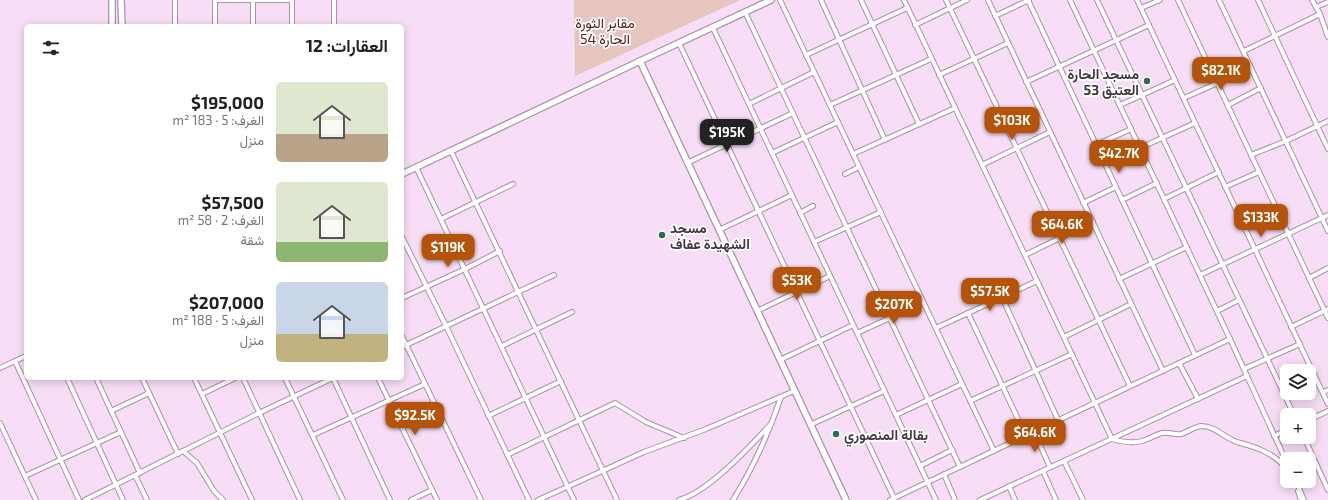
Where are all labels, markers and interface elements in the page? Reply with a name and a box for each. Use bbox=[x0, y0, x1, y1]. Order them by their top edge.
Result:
park label: مقابر الثورة الحارة 54 bbox=[575, 14, 635, 48]
text: العقارات: 12 bbox=[306, 35, 388, 55]
icon: filters bbox=[40, 37, 62, 59]
pin: $82.1K bbox=[1188, 57, 1254, 91]
text: $82.1K bbox=[1201, 62, 1241, 78]
place label: مسجد الحارة 53 العتيق bbox=[1067, 65, 1139, 99]
marker: مسجد الحارة 53 العتيق bbox=[1142, 76, 1152, 86]
text: $195,000 bbox=[191, 92, 264, 112]
icon: home bbox=[308, 98, 356, 146]
pin: $103K bbox=[984, 107, 1040, 141]
text: الغرف: 5 · 183 m² bbox=[173, 112, 264, 128]
text: $103K bbox=[994, 112, 1030, 128]
pin: $195K bbox=[699, 119, 755, 153]
text: $195K bbox=[709, 124, 745, 140]
text: منزل bbox=[240, 132, 264, 148]
pin: $42.7K bbox=[1086, 140, 1152, 174]
text: $42.7K bbox=[1098, 145, 1140, 161]
text: $57,500 bbox=[202, 192, 264, 212]
icon: home bbox=[308, 198, 356, 246]
pin: $133K bbox=[1233, 204, 1289, 238]
text: $133K bbox=[1243, 209, 1279, 225]
pin: $64.6K bbox=[1029, 211, 1095, 245]
text: الغرف: 2 · 58 m² bbox=[178, 212, 264, 228]
text: $64.6K bbox=[1041, 216, 1083, 232]
place label: مسجد الشهيدة عفاف bbox=[670, 219, 750, 253]
marker: مسجد الشهيدة عفاف bbox=[657, 230, 667, 240]
text: شقة bbox=[241, 232, 264, 248]
pin: $119K bbox=[420, 234, 476, 268]
text: $119K bbox=[431, 239, 465, 255]
pin: $53K bbox=[773, 267, 821, 301]
text: $53K bbox=[782, 272, 812, 288]
pin: $57.5K bbox=[957, 278, 1023, 312]
text: $57.5K bbox=[970, 283, 1010, 299]
pin: $207K bbox=[866, 291, 922, 325]
text: $207,000 bbox=[189, 292, 264, 312]
text: $207K bbox=[875, 296, 913, 312]
icon: home bbox=[308, 298, 356, 346]
text: الغرف: 5 · 188 m² bbox=[172, 312, 264, 328]
text: منزل bbox=[240, 332, 264, 348]
map controls bbox=[1280, 364, 1316, 488]
button: layers bbox=[1280, 364, 1316, 400]
pin: $92.5K bbox=[382, 402, 448, 436]
text: $92.5K bbox=[394, 407, 436, 423]
button: + bbox=[1280, 408, 1316, 444]
pin: $64.6K bbox=[1002, 419, 1068, 453]
text: $64.6K bbox=[1014, 424, 1056, 440]
place label: بقالة المنصوري bbox=[844, 426, 928, 447]
marker: بقالة المنصوري bbox=[831, 429, 841, 439]
button: − bbox=[1280, 452, 1316, 488]

